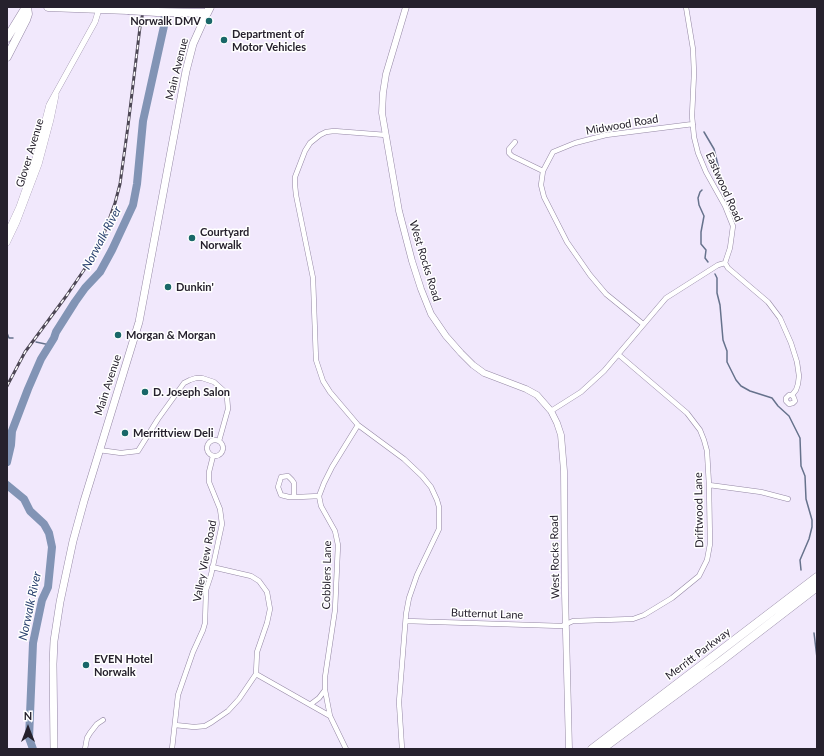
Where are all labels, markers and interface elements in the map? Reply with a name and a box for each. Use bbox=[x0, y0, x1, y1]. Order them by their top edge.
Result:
place label: Norwalk DMV bbox=[130, 14, 201, 28]
marker: Norwalk DMV bbox=[204, 16, 214, 26]
place label: Department of Motor Vehicles bbox=[232, 27, 306, 53]
marker: Department of Motor Vehicles bbox=[219, 35, 229, 45]
street label: Main Avenue bbox=[163, 37, 191, 101]
street label: Midwood Road bbox=[585, 112, 659, 138]
street label: Glover Avenue bbox=[13, 117, 47, 189]
street label: Eastwood Road bbox=[703, 150, 745, 224]
water label: Norwalk River bbox=[79, 204, 125, 272]
street label: West Rocks Road bbox=[406, 219, 444, 303]
place label: Courtyard Norwalk bbox=[200, 225, 249, 251]
marker: Courtyard Norwalk bbox=[187, 233, 197, 243]
place label: Dunkin' bbox=[176, 280, 214, 294]
marker: Dunkin' bbox=[163, 282, 173, 292]
place label: Morgan & Morgan bbox=[126, 328, 216, 342]
marker: Morgan & Morgan bbox=[113, 330, 123, 340]
street label: Main Avenue bbox=[92, 353, 124, 417]
place label: D. Joseph Salon bbox=[153, 385, 230, 399]
marker: D. Joseph Salon bbox=[140, 387, 150, 397]
place label: Merrittview Deli bbox=[133, 426, 213, 440]
marker: Merrittview Deli bbox=[120, 428, 130, 438]
street label: Driftwood Lane bbox=[692, 472, 706, 548]
street label: West Rocks Road bbox=[548, 515, 562, 599]
street label: Valley View Road bbox=[191, 519, 219, 603]
street label: Cobblers Lane bbox=[320, 540, 334, 610]
water label: Norwalk River bbox=[16, 570, 44, 642]
street label: Butternut Lane bbox=[451, 606, 523, 622]
street label: Merritt Parkway bbox=[663, 625, 733, 683]
place label: EVEN Hotel Norwalk bbox=[94, 652, 153, 678]
marker: EVEN Hotel Norwalk bbox=[81, 660, 91, 670]
north arrow bbox=[8, 708, 48, 748]
text: N bbox=[24, 709, 32, 722]

